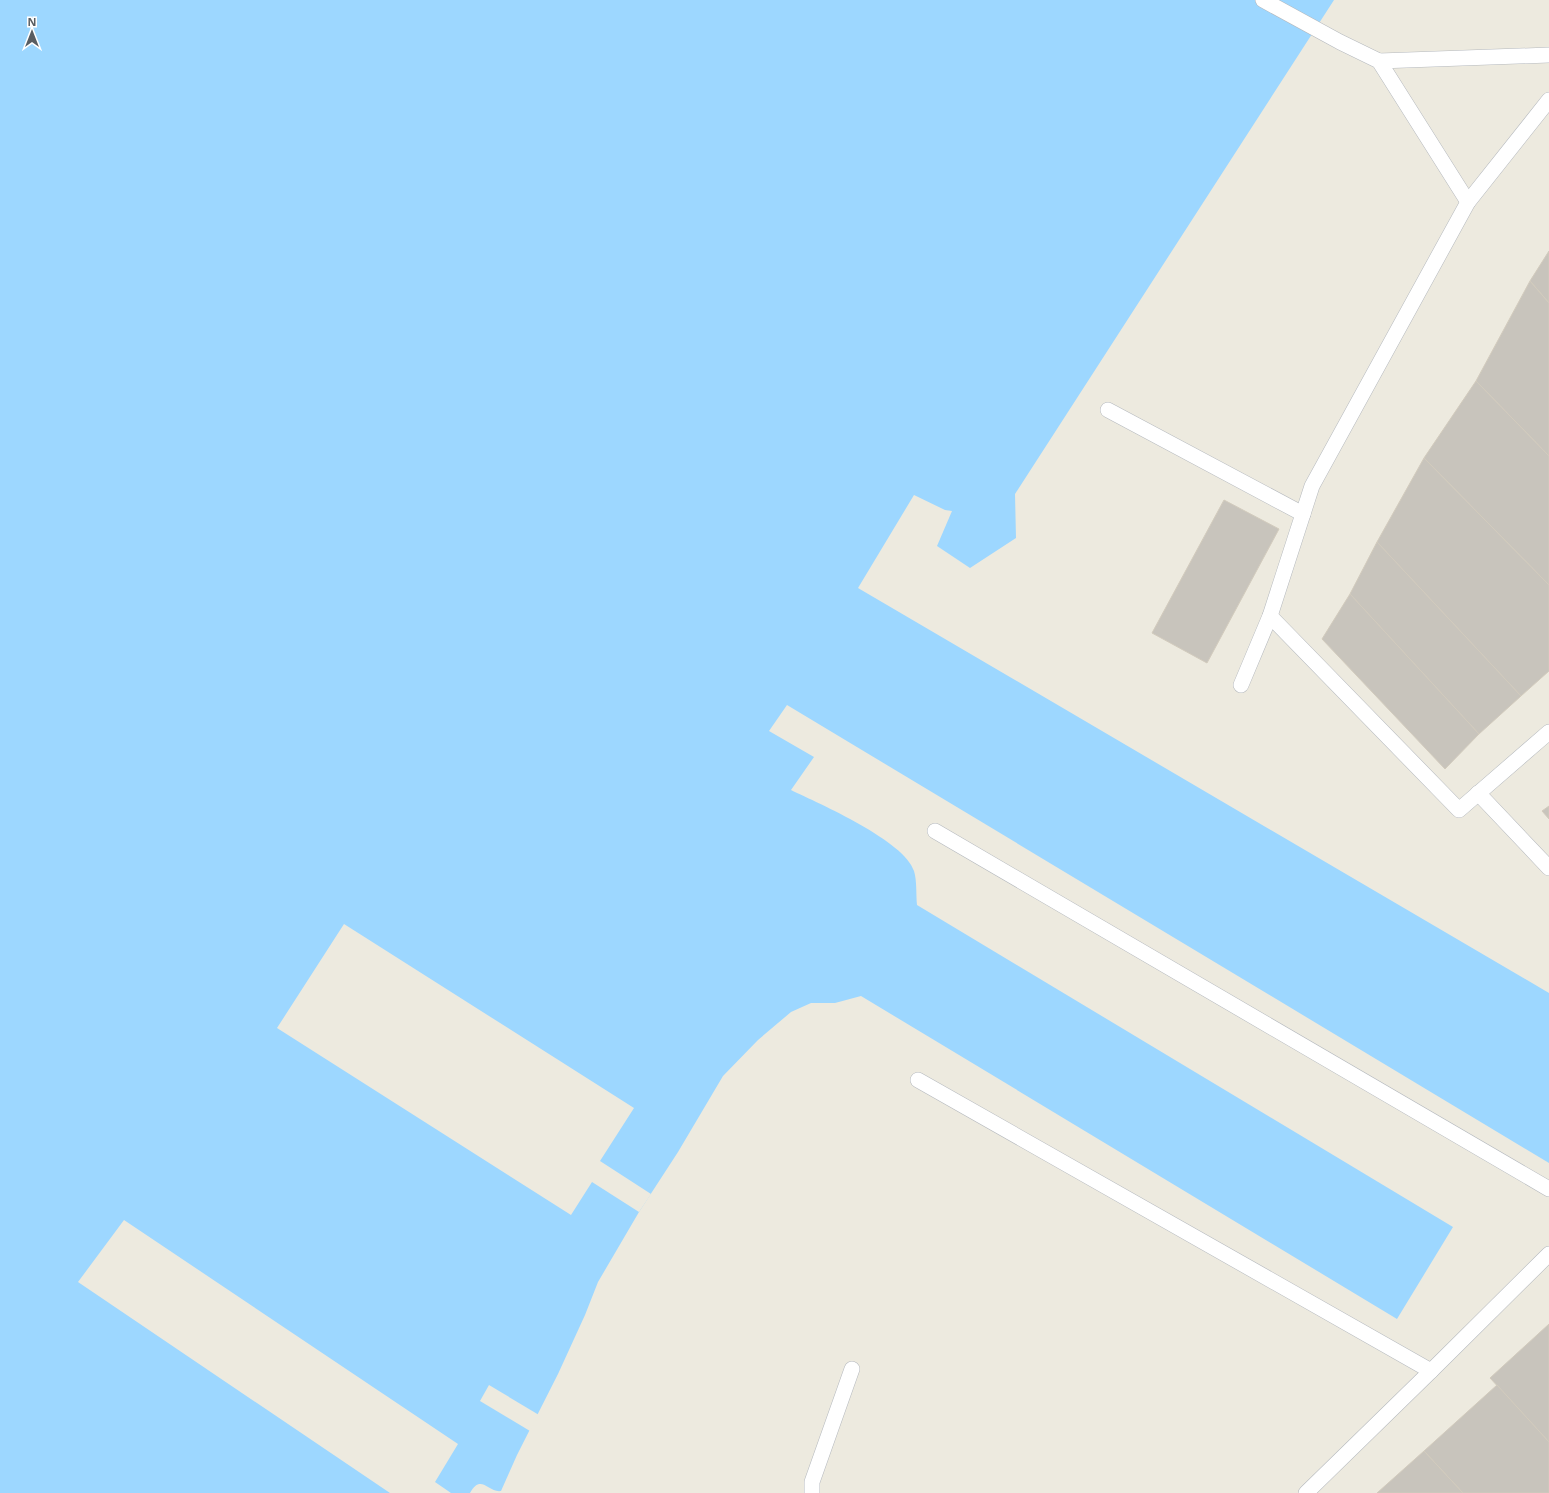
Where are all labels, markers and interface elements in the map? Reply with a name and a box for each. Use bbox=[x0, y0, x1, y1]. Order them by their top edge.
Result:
north arrow bbox=[12, 12, 52, 52]
text: N bbox=[28, 14, 36, 29]

